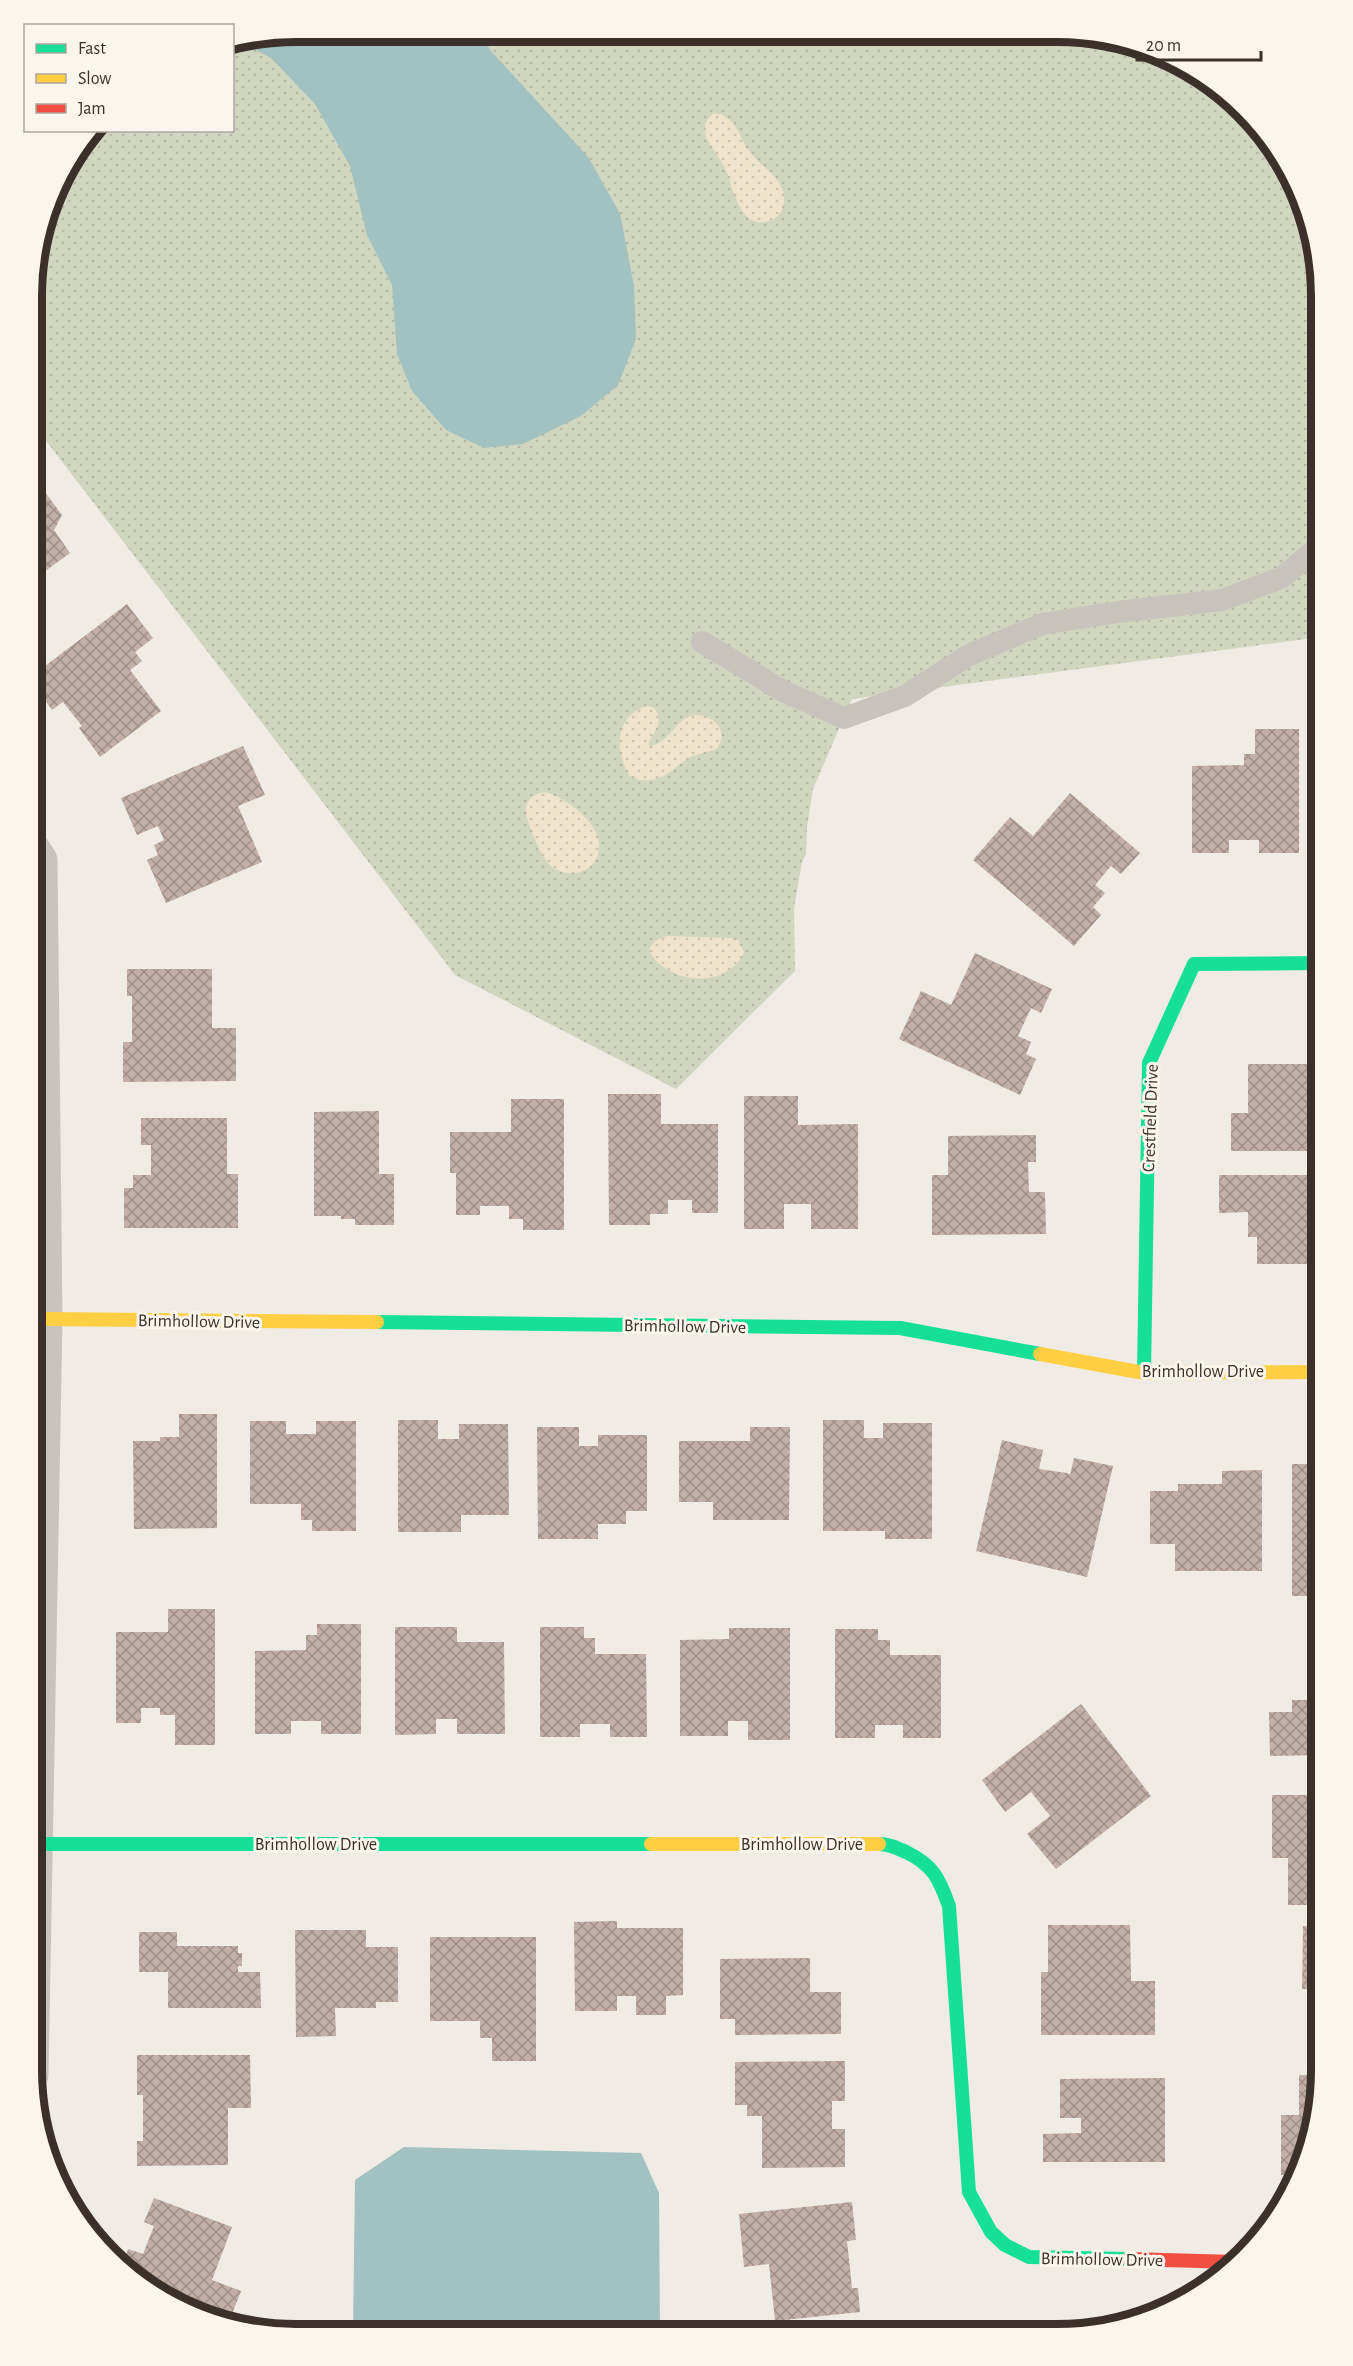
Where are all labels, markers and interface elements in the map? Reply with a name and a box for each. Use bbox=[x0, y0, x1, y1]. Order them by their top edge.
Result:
legend bbox=[24, 24, 234, 132]
scale bar bbox=[1137, 24, 1262, 62]
text: 20 m bbox=[1146, 37, 1181, 55]
text: Fast bbox=[78, 40, 106, 58]
text: Slow bbox=[78, 70, 111, 88]
text: Jam bbox=[78, 100, 106, 118]
street label: Crestfield Drive bbox=[1140, 1064, 1162, 1172]
street label: Brimhollow Drive bbox=[138, 1312, 260, 1332]
street label: Brimhollow Drive bbox=[624, 1317, 746, 1337]
street label: Brimhollow Drive bbox=[1142, 1363, 1264, 1381]
street label: Brimhollow Drive bbox=[255, 1836, 377, 1854]
street label: Brimhollow Drive bbox=[741, 1836, 863, 1854]
street label: Brimhollow Drive bbox=[1041, 2250, 1163, 2270]

